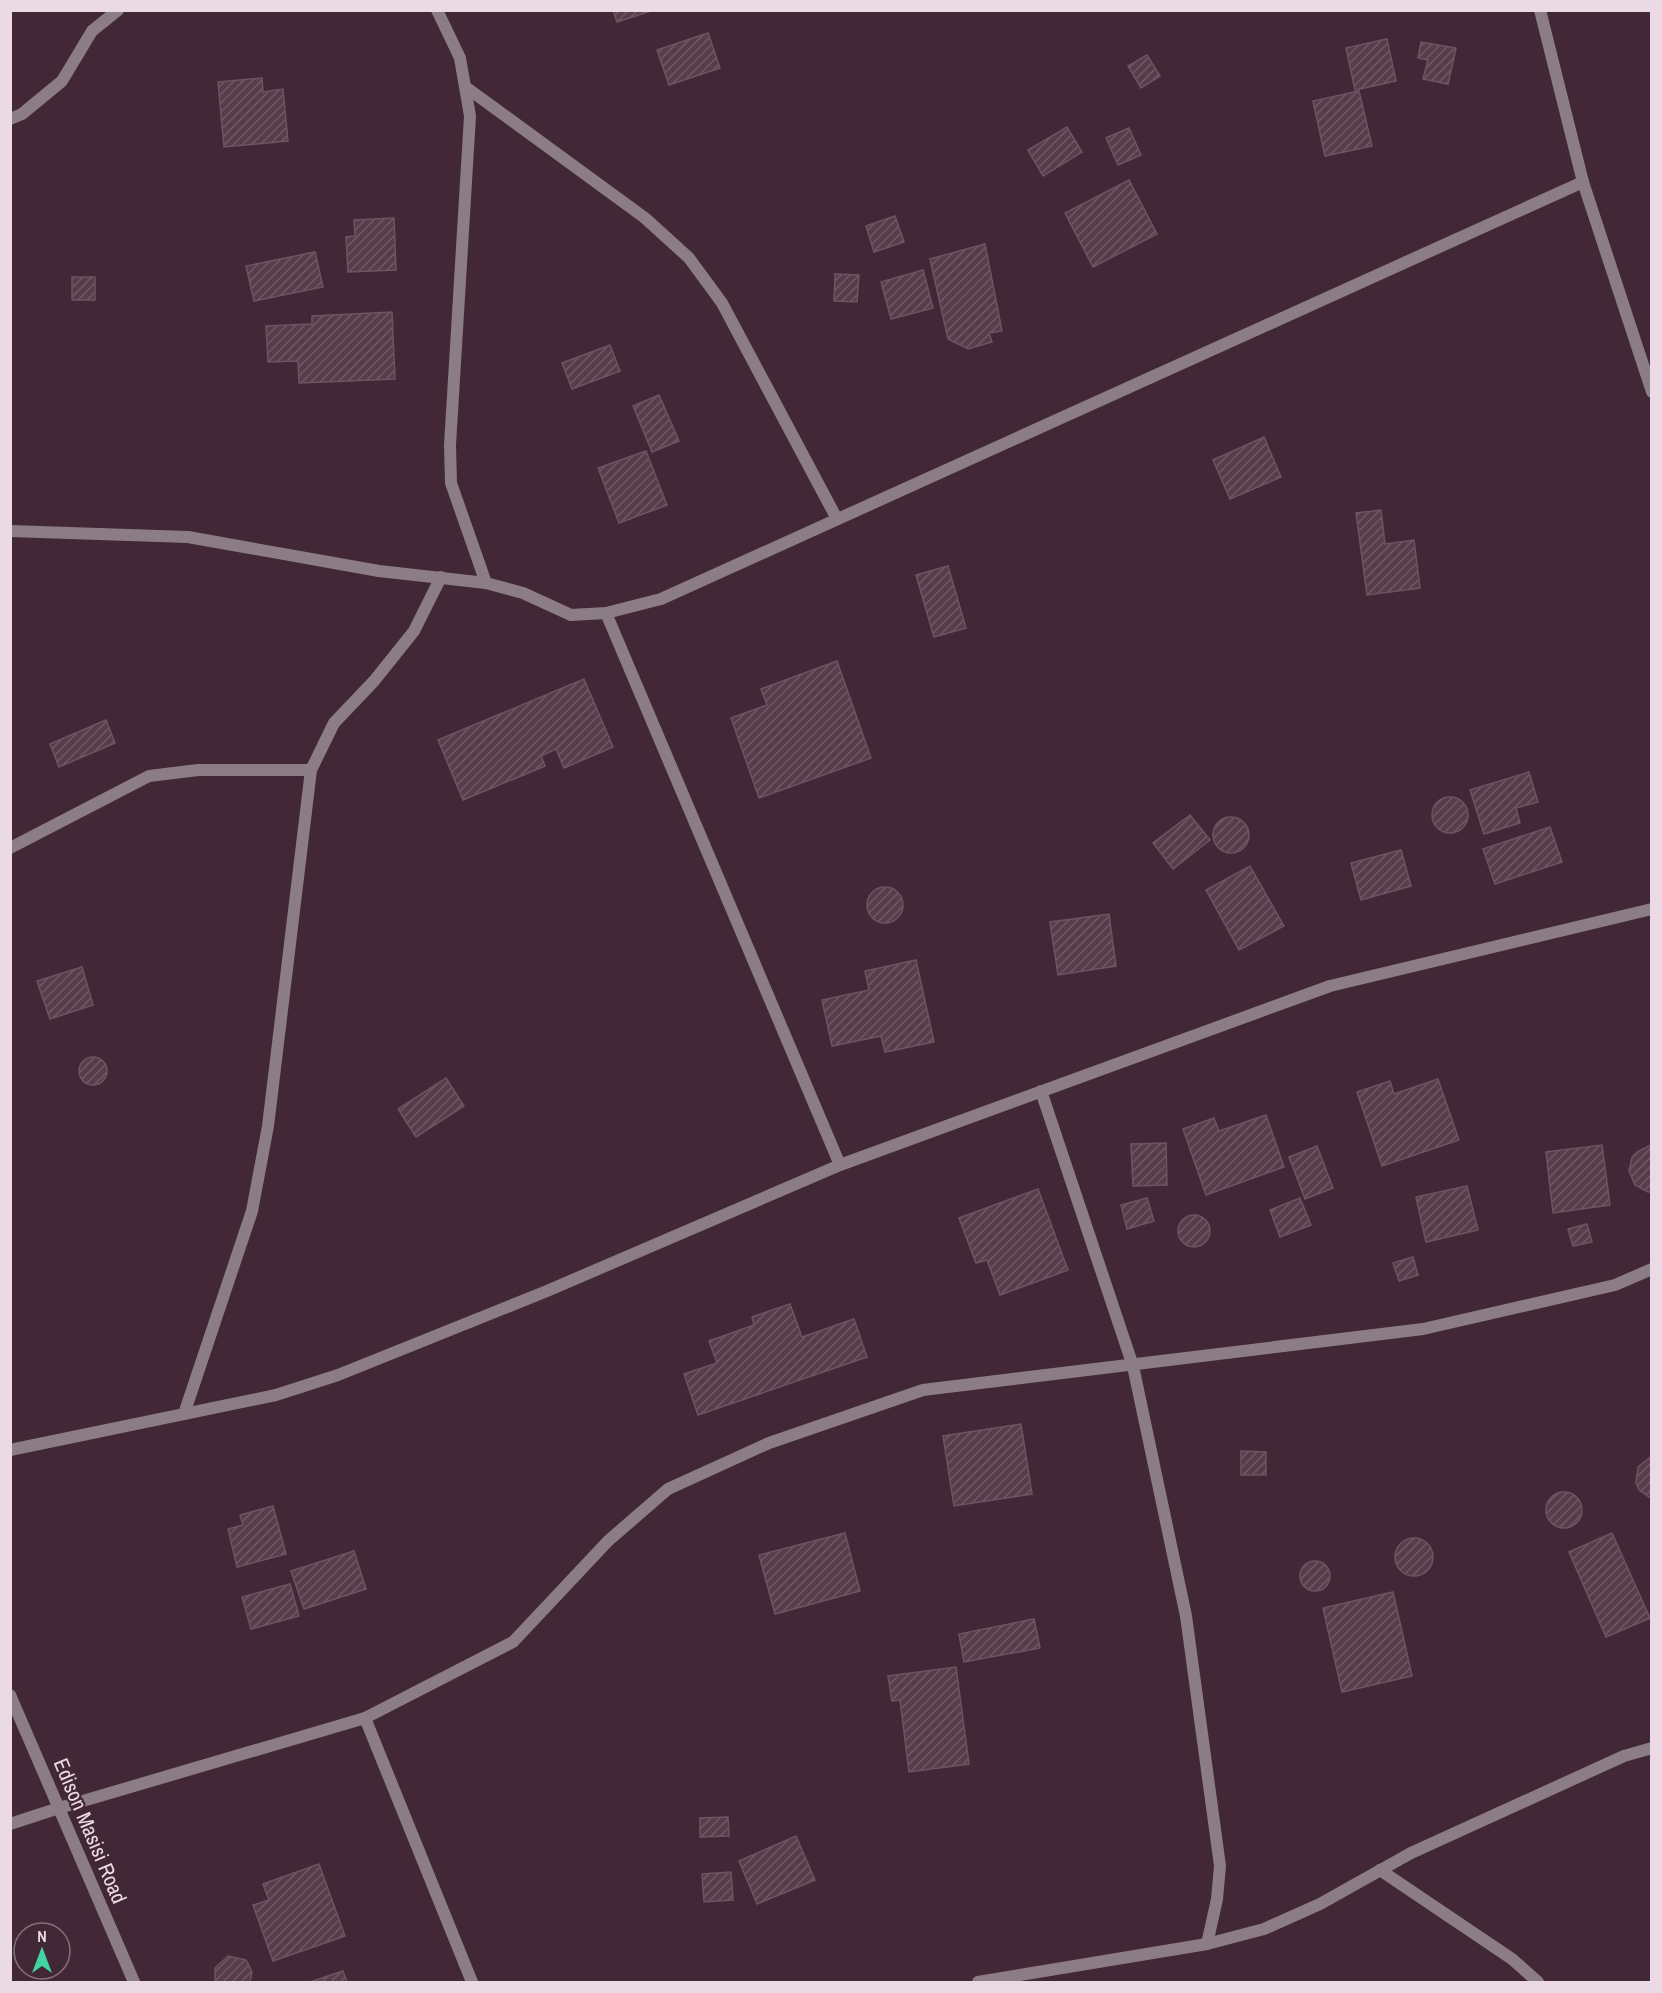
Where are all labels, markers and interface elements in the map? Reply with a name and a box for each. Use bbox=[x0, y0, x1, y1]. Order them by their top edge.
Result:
street label: Edison Masisi Road bbox=[47, 1754, 134, 1908]
north arrow bbox=[12, 1921, 72, 1981]
text: N bbox=[37, 1925, 47, 1947]

